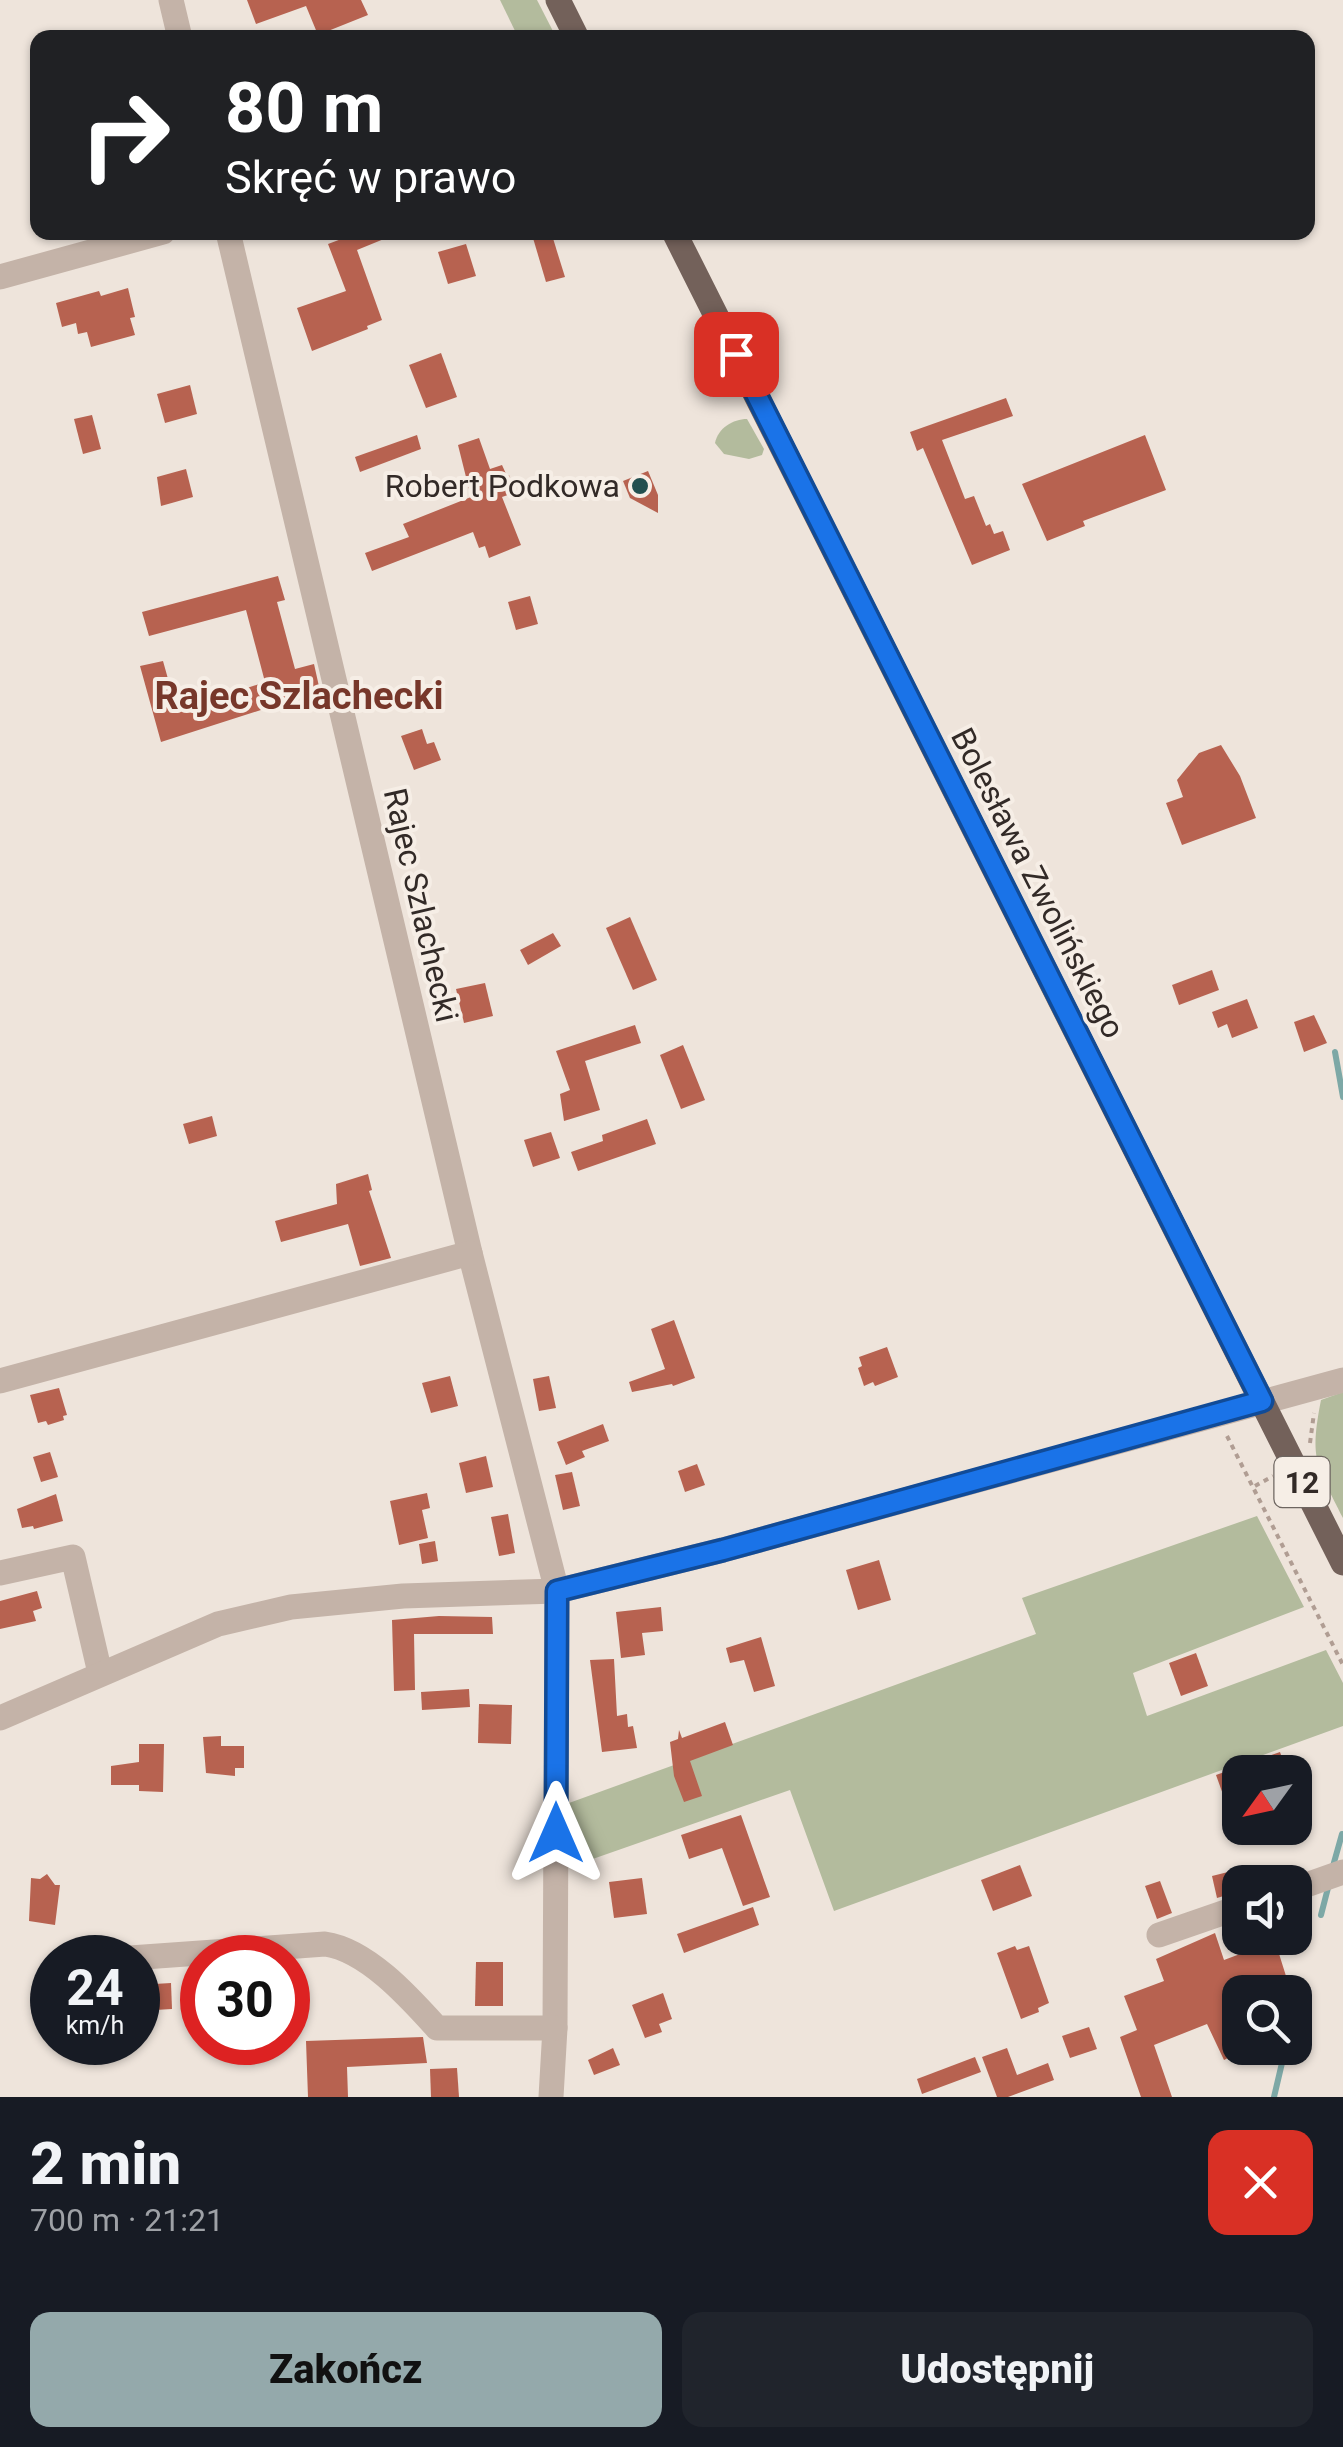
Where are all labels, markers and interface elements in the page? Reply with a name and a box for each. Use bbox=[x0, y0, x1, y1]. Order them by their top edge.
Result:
text: 80 m bbox=[225, 67, 383, 149]
icon: right bbox=[60, 70, 190, 200]
text: Skręć w prawo bbox=[225, 151, 517, 204]
pin bbox=[694, 312, 779, 397]
icon: arrive bbox=[709, 327, 764, 382]
place label: Robert Podkowa bbox=[385, 467, 620, 505]
marker: Robert Podkowa bbox=[629, 475, 651, 497]
district label: Rajec Szlachecki bbox=[154, 674, 444, 718]
street label: Bolesława Zwolińskiego bbox=[943, 722, 1133, 1044]
street label: Rajec Szlachecki bbox=[376, 784, 466, 1026]
road number: 12 bbox=[1274, 1457, 1330, 1507]
north arrow bbox=[1222, 1755, 1312, 1845]
map controls bbox=[1222, 1755, 1312, 2065]
position arrow bbox=[504, 1781, 608, 1885]
button: sound bbox=[1222, 1865, 1312, 1955]
speed limit sign: 30 bbox=[180, 1935, 310, 2065]
text: 24 bbox=[66, 1959, 124, 2017]
button: search bbox=[1222, 1975, 1312, 2065]
text: km/h bbox=[66, 2011, 124, 2040]
text: 2 min bbox=[30, 2128, 181, 2199]
button: close bbox=[1208, 2130, 1313, 2235]
text: 700 m · 21:21 bbox=[30, 2201, 224, 2239]
button: Zakończ bbox=[30, 2312, 662, 2427]
button: Udostępnij bbox=[682, 2312, 1313, 2427]

